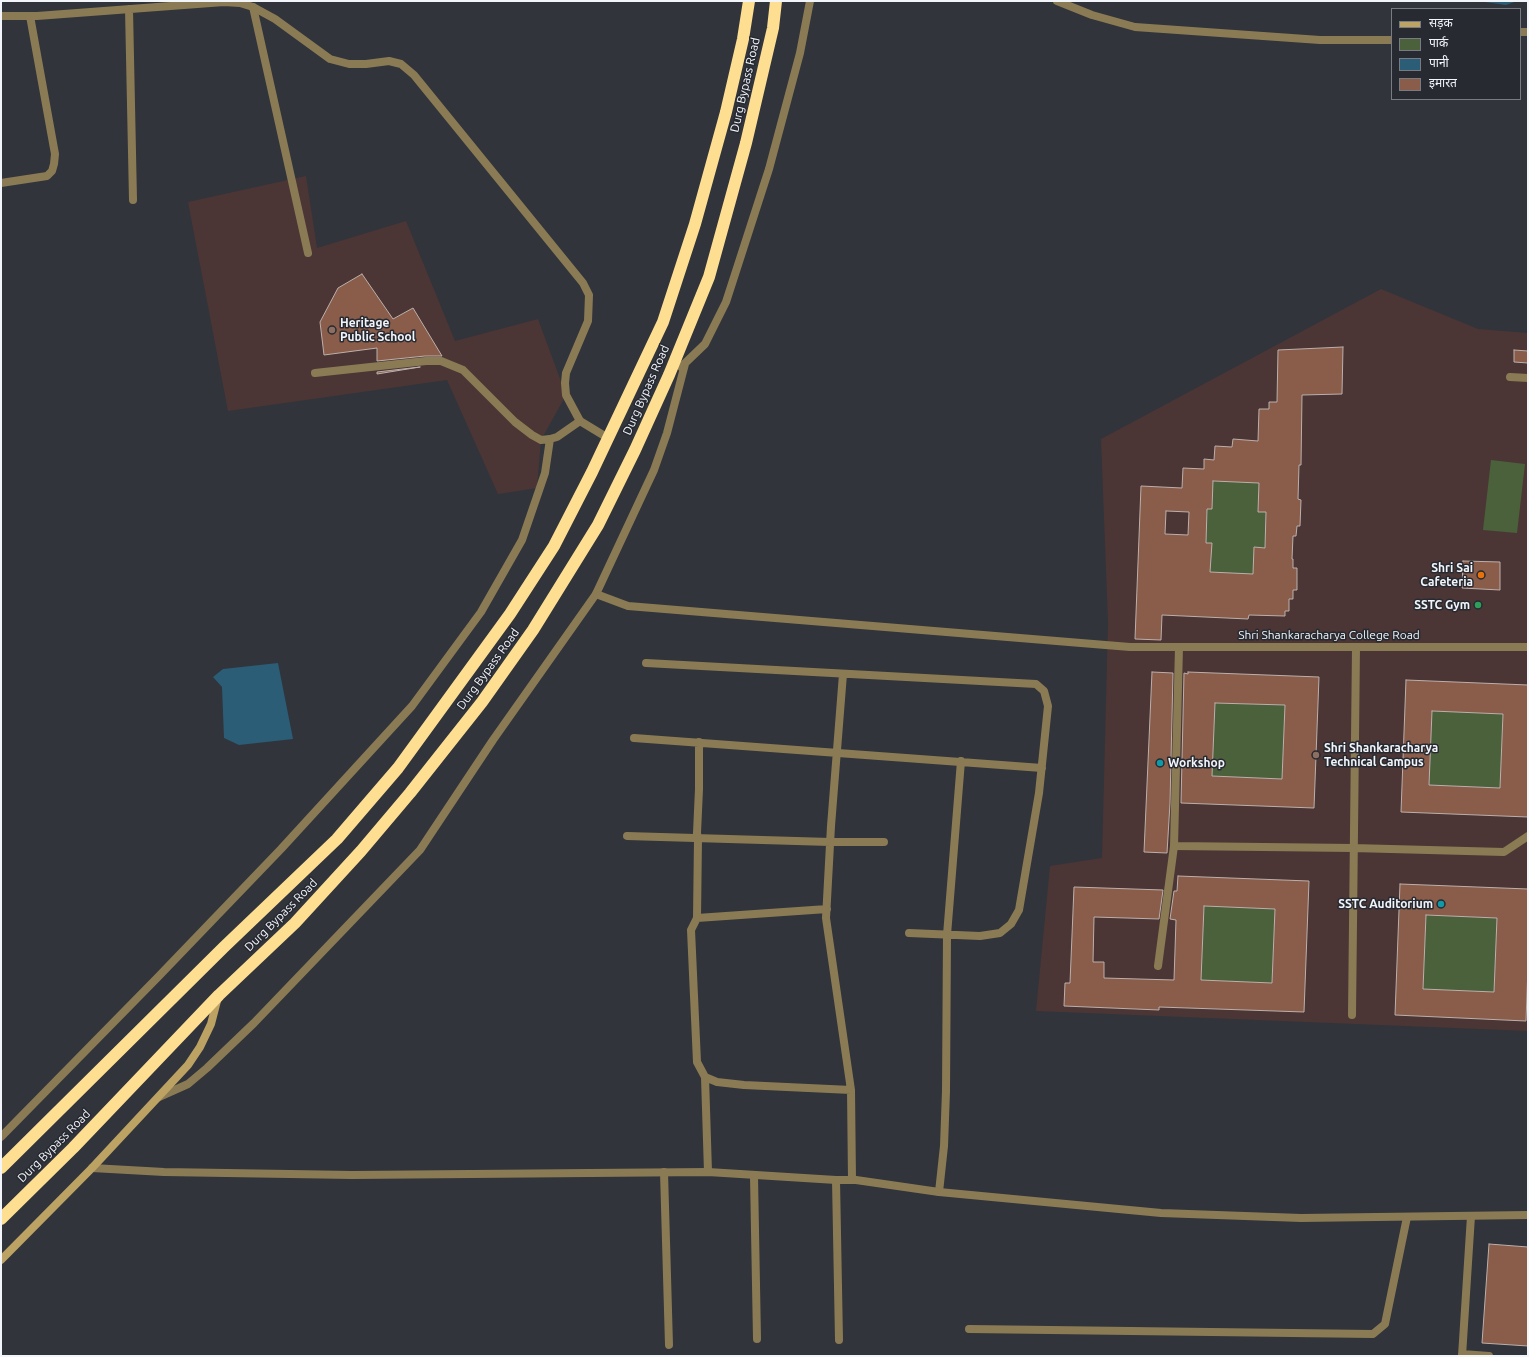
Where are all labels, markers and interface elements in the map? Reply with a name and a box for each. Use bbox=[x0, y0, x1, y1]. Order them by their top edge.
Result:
legend bbox=[1391, 8, 1521, 100]
text: सड़क bbox=[1429, 16, 1453, 29]
street label: Durg Bypass Road bbox=[727, 36, 763, 134]
text: पार्क bbox=[1429, 36, 1448, 49]
text: पानी bbox=[1429, 56, 1449, 69]
text: इमारत bbox=[1429, 76, 1457, 89]
place label: Heritage Public School bbox=[340, 316, 415, 344]
marker: Heritage Public School bbox=[327, 325, 337, 335]
street label: Durg Bypass Road bbox=[620, 343, 672, 437]
place label: Shri Sai Cafeteria bbox=[1420, 561, 1473, 589]
marker: Shri Sai Cafeteria bbox=[1476, 570, 1486, 580]
place label: SSTC Gym bbox=[1414, 598, 1470, 612]
marker: SSTC Gym bbox=[1473, 600, 1483, 610]
street label: Durg Bypass Road bbox=[454, 626, 522, 712]
street label: Shri Shankaracharya College Road bbox=[1238, 628, 1420, 642]
place label: Shri Shankaracharya Technical Campus bbox=[1324, 741, 1438, 769]
marker: Shri Shankaracharya Technical Campus bbox=[1311, 750, 1321, 760]
place label: Workshop bbox=[1168, 756, 1225, 770]
marker: Workshop bbox=[1155, 758, 1165, 768]
street label: Durg Bypass Road bbox=[242, 876, 320, 954]
place label: SSTC Auditorium bbox=[1338, 897, 1433, 911]
marker: SSTC Auditorium bbox=[1436, 899, 1446, 909]
street label: Durg Bypass Road bbox=[15, 1107, 93, 1185]

